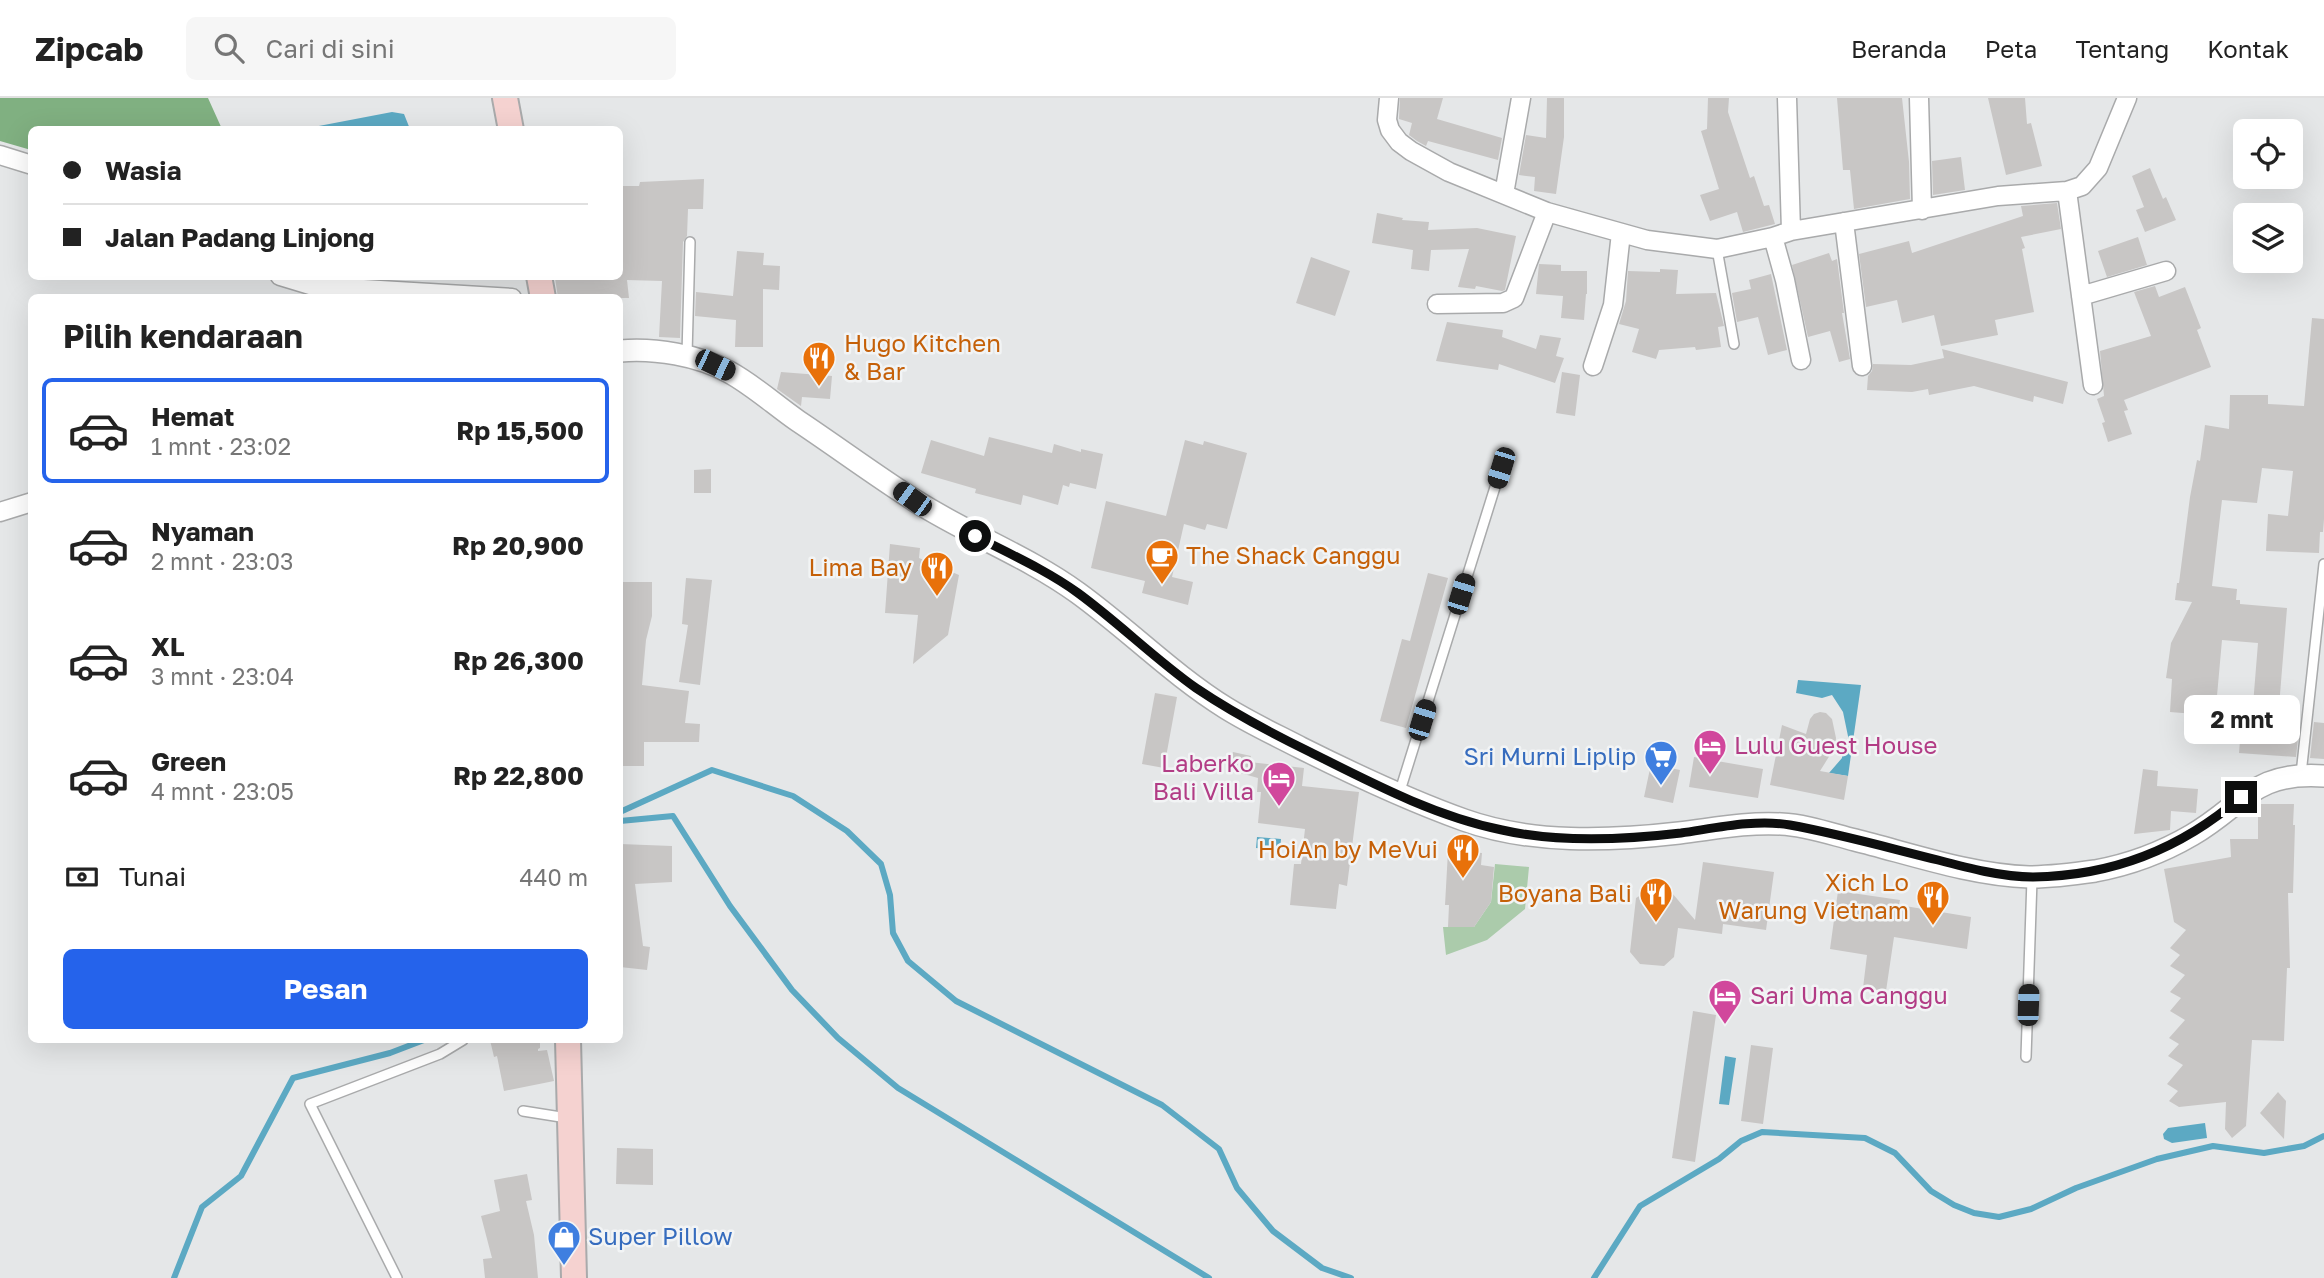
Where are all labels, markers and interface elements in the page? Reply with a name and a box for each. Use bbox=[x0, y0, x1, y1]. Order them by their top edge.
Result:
search box bbox=[186, 17, 676, 80]
text: Zipcab bbox=[35, 29, 144, 68]
icon: search bbox=[210, 29, 248, 67]
text: Cari di sini bbox=[266, 33, 395, 64]
text: Beranda bbox=[1851, 34, 1947, 63]
text: Peta bbox=[1985, 34, 2037, 63]
text: Tentang bbox=[2075, 34, 2169, 63]
text: Kontak bbox=[2207, 34, 2289, 63]
map controls bbox=[2233, 119, 2303, 273]
button: locate bbox=[2233, 119, 2303, 189]
text: Wasia bbox=[105, 155, 182, 186]
button: layers bbox=[2233, 203, 2303, 273]
text: Jalan Padang Linjong bbox=[105, 222, 374, 253]
text: Pilih kendaraan bbox=[63, 317, 303, 355]
place label: Hugo Kitchen & Bar bbox=[844, 328, 1001, 385]
restaurant icon: Hugo Kitchen & Bar bbox=[800, 339, 838, 388]
car bbox=[692, 346, 739, 384]
icon: car bbox=[67, 399, 130, 462]
text: Hemat bbox=[151, 401, 234, 432]
text: Rp 15,500 bbox=[456, 415, 584, 446]
text: 1 mnt · 23:02 bbox=[151, 432, 291, 460]
car bbox=[1485, 445, 1518, 491]
car bbox=[889, 478, 936, 520]
icon: car bbox=[67, 514, 130, 577]
text: Nyaman bbox=[151, 516, 254, 547]
route start bbox=[959, 520, 991, 552]
text: Rp 20,900 bbox=[452, 530, 584, 561]
cafe icon: The Shack Canggu bbox=[1143, 537, 1181, 586]
place label: The Shack Canggu bbox=[1186, 540, 1401, 569]
text: 2 mnt · 23:03 bbox=[151, 547, 293, 575]
restaurant icon: Lima Bay bbox=[918, 549, 956, 598]
place label: Lima Bay bbox=[808, 552, 912, 581]
car bbox=[1445, 571, 1478, 617]
icon: car bbox=[67, 629, 130, 692]
text: XL bbox=[151, 631, 185, 662]
text: Rp 26,300 bbox=[453, 645, 584, 676]
text: 3 mnt · 23:04 bbox=[151, 662, 294, 690]
callout: 2 mnt bbox=[2183, 696, 2299, 744]
car bbox=[1406, 697, 1439, 743]
text: 2 mnt bbox=[2210, 705, 2274, 733]
hotel icon: Lulu Guest House bbox=[1691, 727, 1729, 776]
place label: Lulu Guest House bbox=[1734, 730, 1937, 759]
supermarket icon: Sri Murni Liplip bbox=[1642, 738, 1680, 787]
place label: Sri Murni Liplip bbox=[1463, 741, 1636, 770]
icon: car bbox=[67, 744, 130, 807]
text: Green bbox=[151, 746, 226, 777]
place label: Laberko Bali Villa bbox=[1153, 748, 1254, 805]
hotel icon: Laberko Bali Villa bbox=[1260, 759, 1298, 808]
text: Rp 22,800 bbox=[453, 760, 584, 791]
text: 4 mnt · 23:05 bbox=[151, 777, 294, 805]
route end bbox=[2225, 781, 2257, 813]
restaurant icon: HoiAn by MeVui bbox=[1444, 831, 1482, 880]
place label: HoiAn by MeVui bbox=[1258, 834, 1438, 863]
icon: cash bbox=[63, 858, 101, 896]
text: Tunai bbox=[119, 861, 186, 892]
text: 440 m bbox=[520, 863, 588, 891]
place label: Xich Lo Warung Vietnam bbox=[1718, 867, 1909, 924]
restaurant icon: Boyana Bali bbox=[1637, 875, 1675, 924]
place label: Boyana Bali bbox=[1498, 878, 1632, 907]
restaurant icon: Xich Lo Warung Vietnam bbox=[1914, 878, 1952, 927]
button: Pesan bbox=[63, 949, 588, 1029]
hotel icon: Sari Uma Canggu bbox=[1706, 977, 1744, 1026]
place label: Sari Uma Canggu bbox=[1750, 980, 1948, 1009]
car bbox=[2017, 984, 2040, 1026]
shop icon: Super Pillow bbox=[545, 1218, 583, 1267]
place label: Super Pillow bbox=[588, 1221, 733, 1250]

